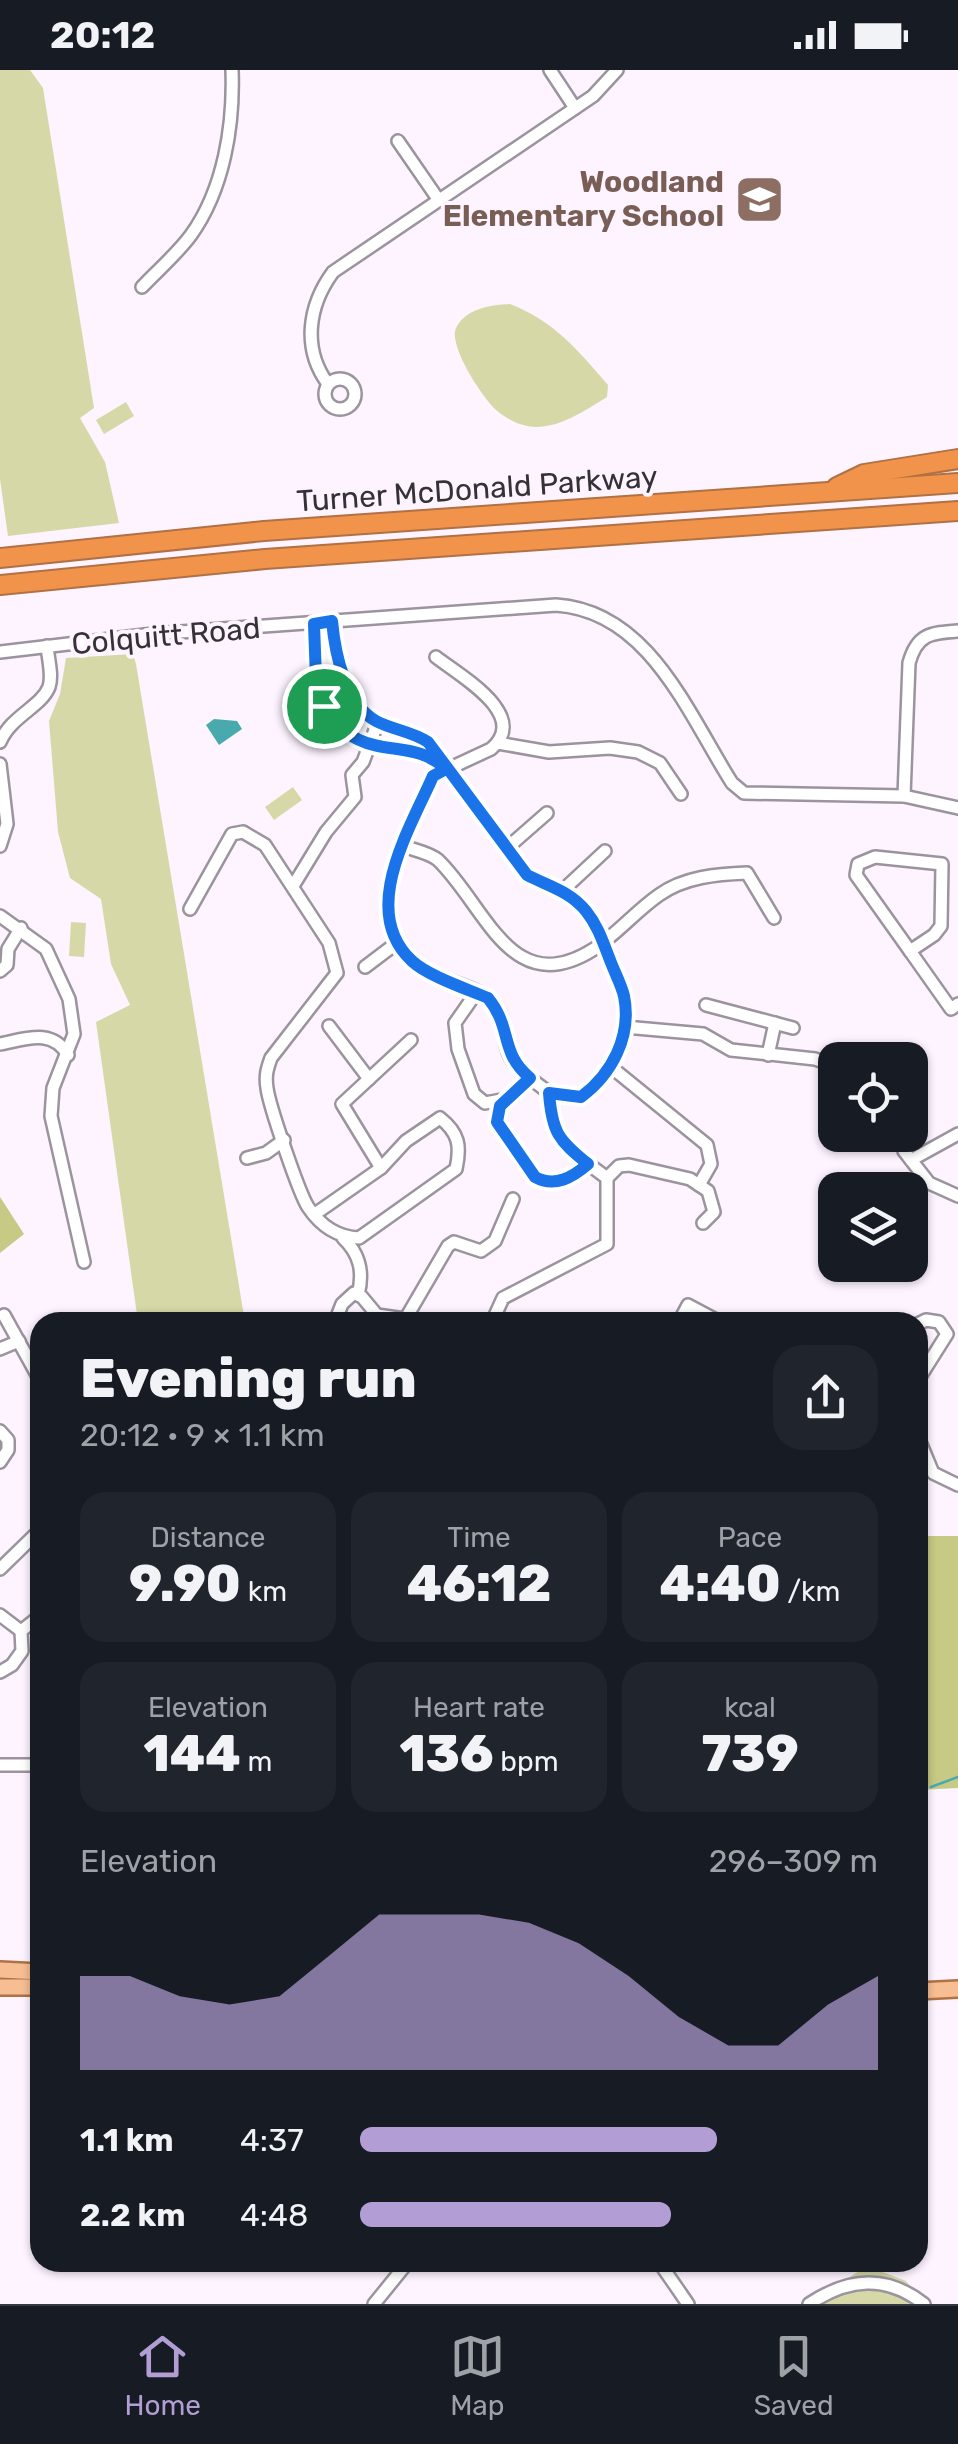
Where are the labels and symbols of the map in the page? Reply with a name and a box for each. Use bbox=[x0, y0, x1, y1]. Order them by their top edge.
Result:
place label: Woodland Elementary School bbox=[443, 164, 724, 234]
school or university icon: Woodland Elementary School bbox=[733, 173, 785, 225]
street label: Turner McDonald Parkway bbox=[295, 458, 659, 520]
street label: Colquitt Road bbox=[70, 610, 262, 662]
pin bbox=[282, 664, 367, 749]

